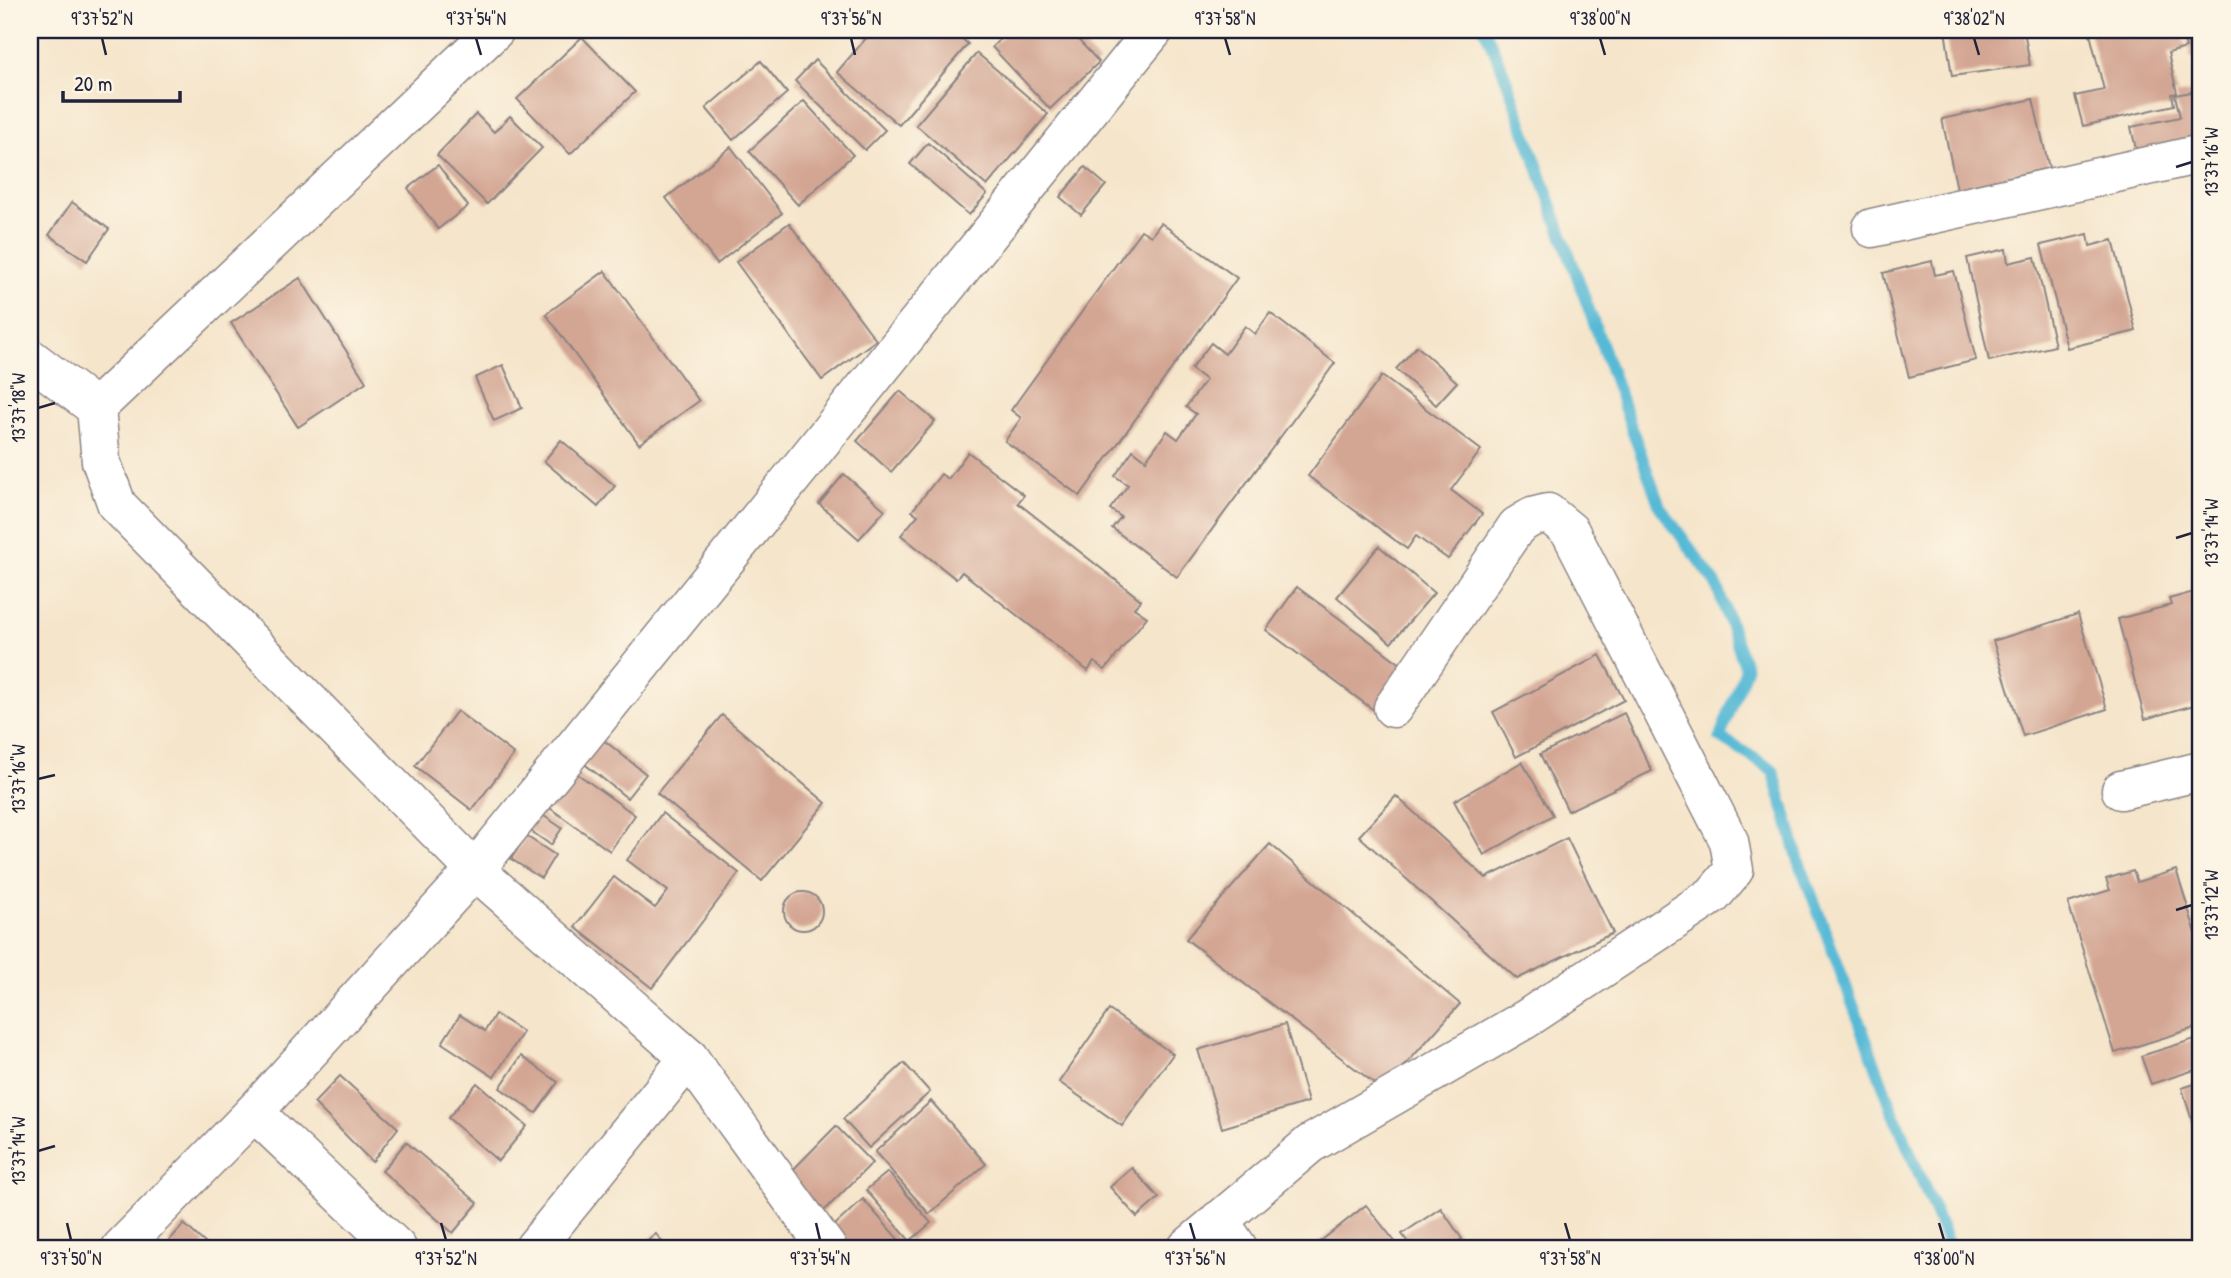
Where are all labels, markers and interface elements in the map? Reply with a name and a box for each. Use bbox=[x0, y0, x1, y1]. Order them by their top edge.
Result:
text: 9°37'52"N bbox=[71, 6, 133, 31]
text: 9°37'54"N bbox=[446, 6, 506, 31]
text: 9°37'56"N bbox=[821, 6, 881, 31]
text: 9°37'58"N bbox=[1194, 6, 1256, 31]
text: 9°38'00"N bbox=[1570, 6, 1630, 31]
text: 9°38'02"N bbox=[1943, 6, 2005, 31]
scale bar bbox=[63, 60, 180, 104]
text: 20 m bbox=[74, 69, 112, 98]
text: 13°37'16"W bbox=[2199, 128, 2224, 196]
text: 13°37'18"W bbox=[6, 373, 31, 443]
text: 13°37'14"W bbox=[2199, 499, 2224, 567]
text: 13°37'16"W bbox=[6, 745, 31, 813]
text: 13°37'12"W bbox=[2199, 870, 2224, 940]
text: 13°37'14"W bbox=[6, 1117, 31, 1185]
text: 9°37'50"N bbox=[40, 1246, 102, 1271]
text: 9°37'52"N bbox=[415, 1246, 477, 1271]
text: 9°37'54"N bbox=[790, 1246, 850, 1271]
text: 9°37'56"N bbox=[1165, 1246, 1225, 1271]
text: 9°37'58"N bbox=[1539, 1246, 1601, 1271]
text: 9°38'00"N bbox=[1914, 1246, 1974, 1271]

